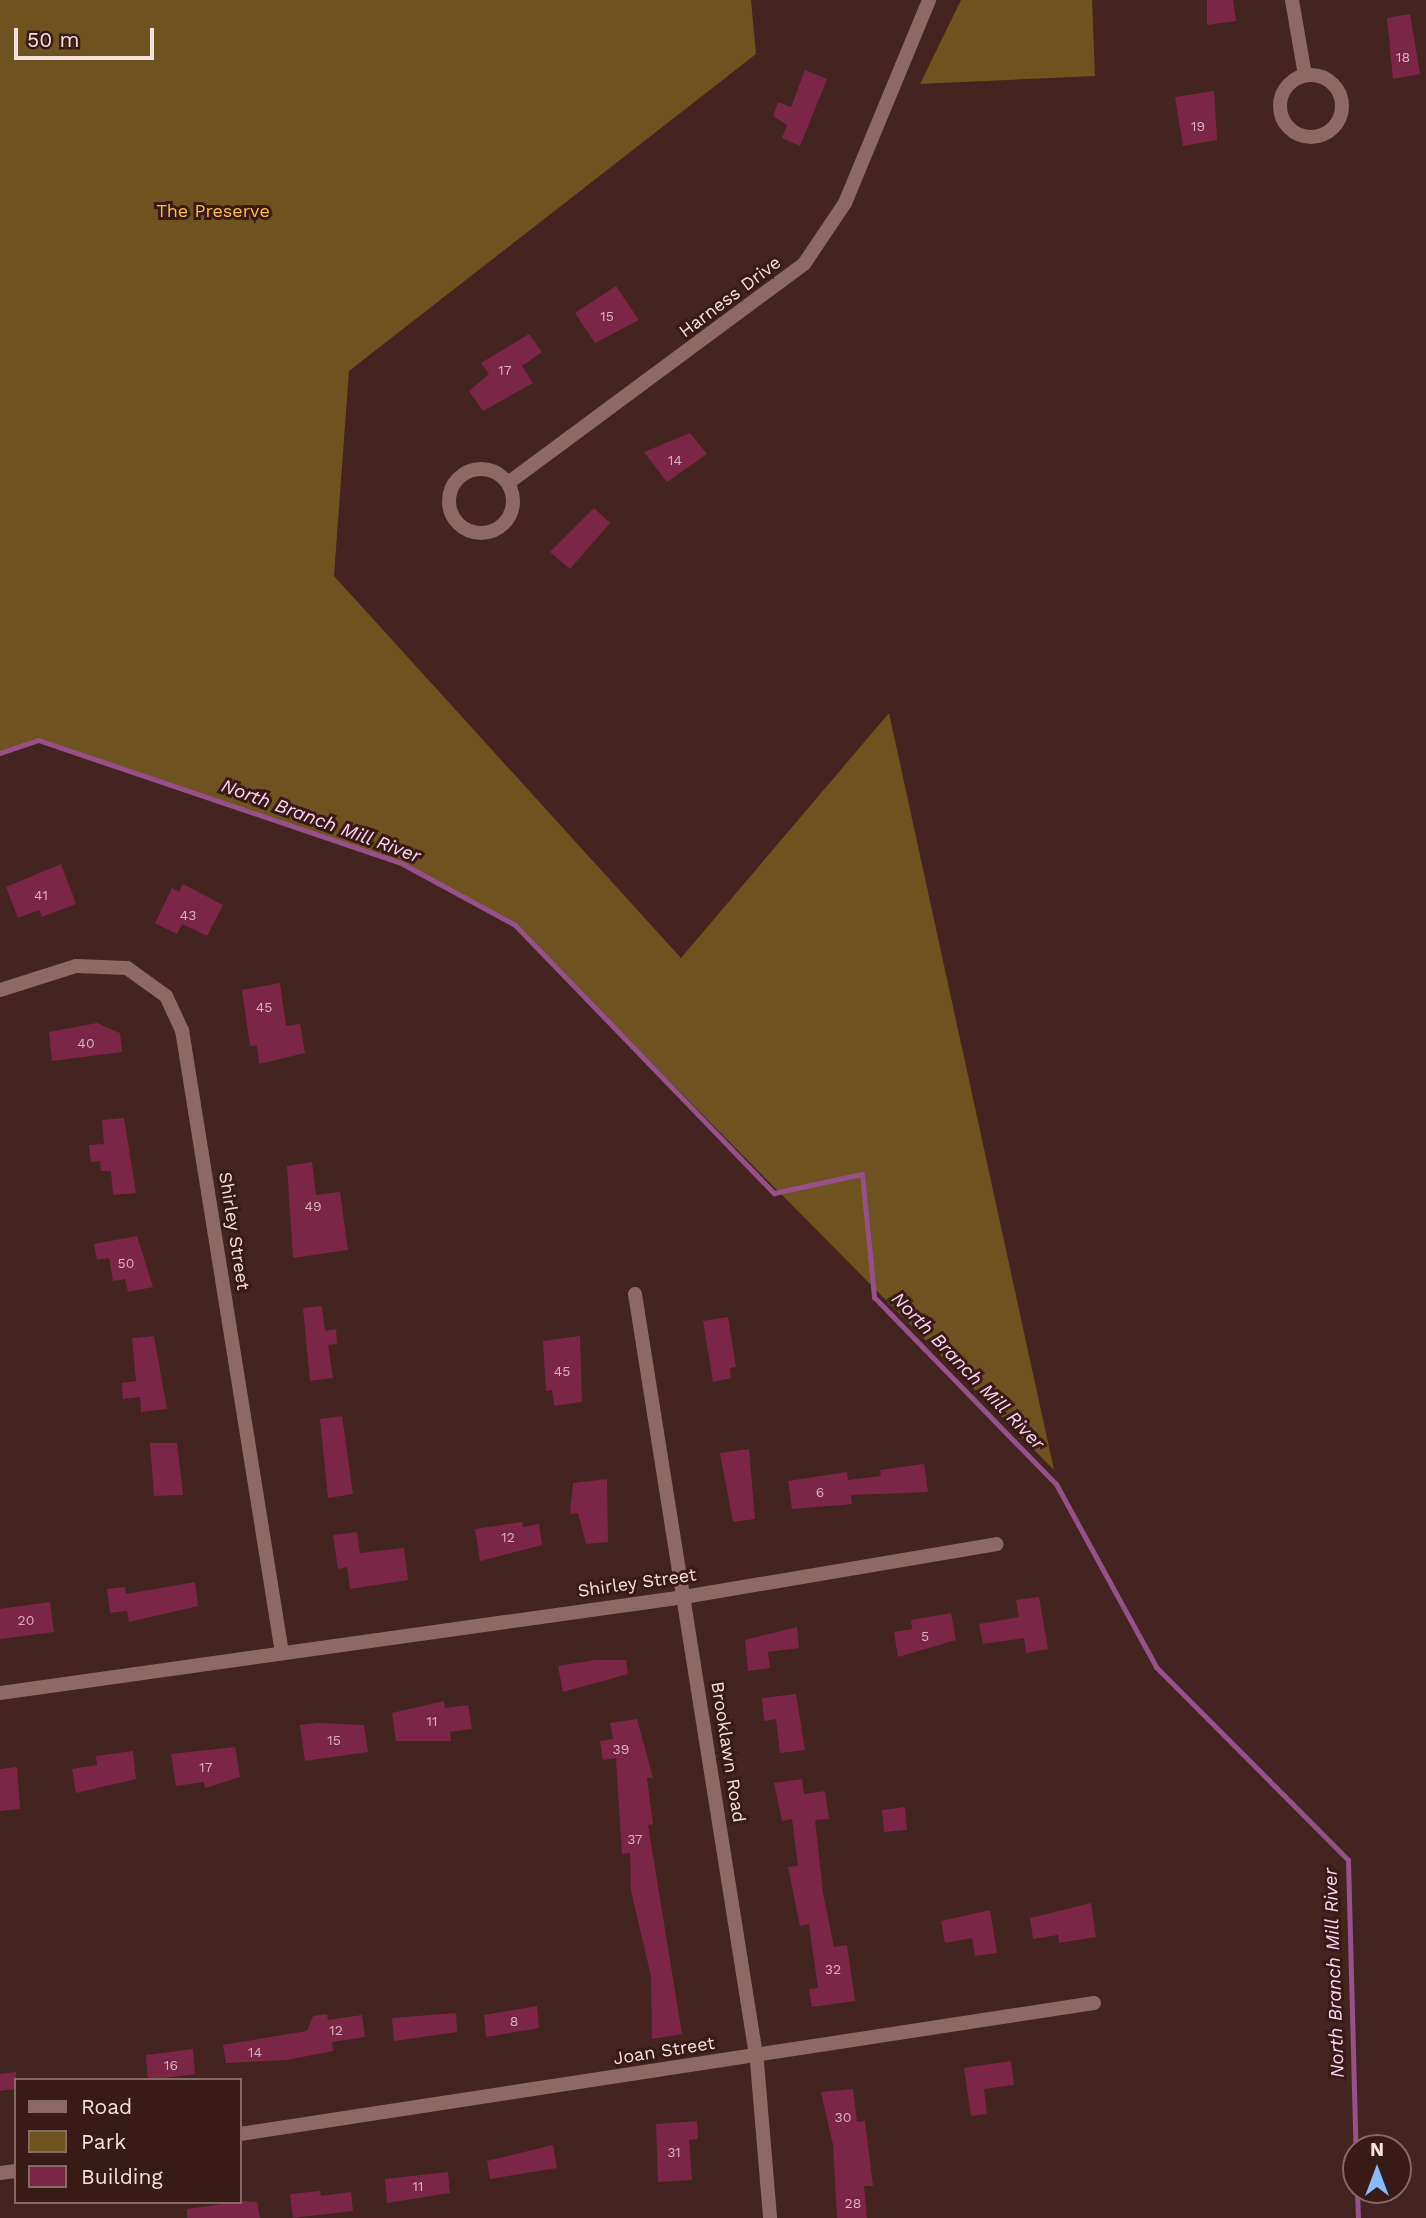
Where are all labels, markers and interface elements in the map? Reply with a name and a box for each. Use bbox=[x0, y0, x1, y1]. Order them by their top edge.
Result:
scale bar bbox=[18, 14, 158, 58]
text: 50 m bbox=[27, 27, 79, 52]
house number: 18 bbox=[1396, 49, 1410, 65]
house number: 19 bbox=[1191, 118, 1205, 134]
park label: The Preserve bbox=[156, 200, 270, 222]
street label: Harness Drive bbox=[675, 252, 785, 342]
house number: 15 bbox=[600, 308, 614, 324]
house number: 17 bbox=[498, 362, 512, 378]
house number: 14 bbox=[668, 452, 682, 468]
water label: North Branch Mill River bbox=[218, 774, 424, 868]
house number: 41 bbox=[34, 887, 48, 903]
house number: 43 bbox=[180, 907, 196, 923]
house number: 45 bbox=[256, 999, 272, 1015]
house number: 40 bbox=[77, 1035, 95, 1051]
street label: Shirley Street bbox=[214, 1170, 254, 1292]
house number: 49 bbox=[304, 1198, 322, 1214]
house number: 50 bbox=[118, 1255, 134, 1271]
water label: North Branch Mill River bbox=[887, 1287, 1049, 1455]
house number: 45 bbox=[554, 1363, 570, 1379]
house number: 6 bbox=[816, 1484, 824, 1500]
house number: 12 bbox=[501, 1529, 515, 1545]
street label: Shirley Street bbox=[576, 1564, 698, 1602]
house number: 20 bbox=[18, 1612, 34, 1628]
house number: 5 bbox=[921, 1628, 929, 1644]
street label: Brooklawn Road bbox=[706, 1680, 750, 1824]
house number: 11 bbox=[427, 1713, 437, 1729]
house number: 15 bbox=[327, 1732, 341, 1748]
house number: 39 bbox=[613, 1741, 629, 1757]
house number: 17 bbox=[199, 1759, 213, 1775]
house number: 37 bbox=[627, 1831, 643, 1847]
water label: North Branch Mill River bbox=[1319, 1867, 1349, 2079]
house number: 32 bbox=[825, 1961, 841, 1977]
house number: 8 bbox=[510, 2013, 518, 2029]
house number: 12 bbox=[329, 2022, 343, 2038]
street label: Joan Street bbox=[612, 2032, 716, 2070]
house number: 14 bbox=[248, 2044, 262, 2060]
house number: 16 bbox=[164, 2057, 178, 2073]
legend bbox=[14, 2078, 242, 2204]
text: Road bbox=[81, 2094, 132, 2119]
house number: 30 bbox=[835, 2109, 851, 2125]
text: Park bbox=[81, 2129, 126, 2154]
north arrow bbox=[1342, 2134, 1412, 2204]
text: N bbox=[1370, 2138, 1384, 2161]
house number: 31 bbox=[667, 2144, 681, 2160]
text: Building bbox=[81, 2164, 163, 2189]
house number: 11 bbox=[413, 2178, 423, 2194]
house number: 28 bbox=[845, 2195, 861, 2211]

